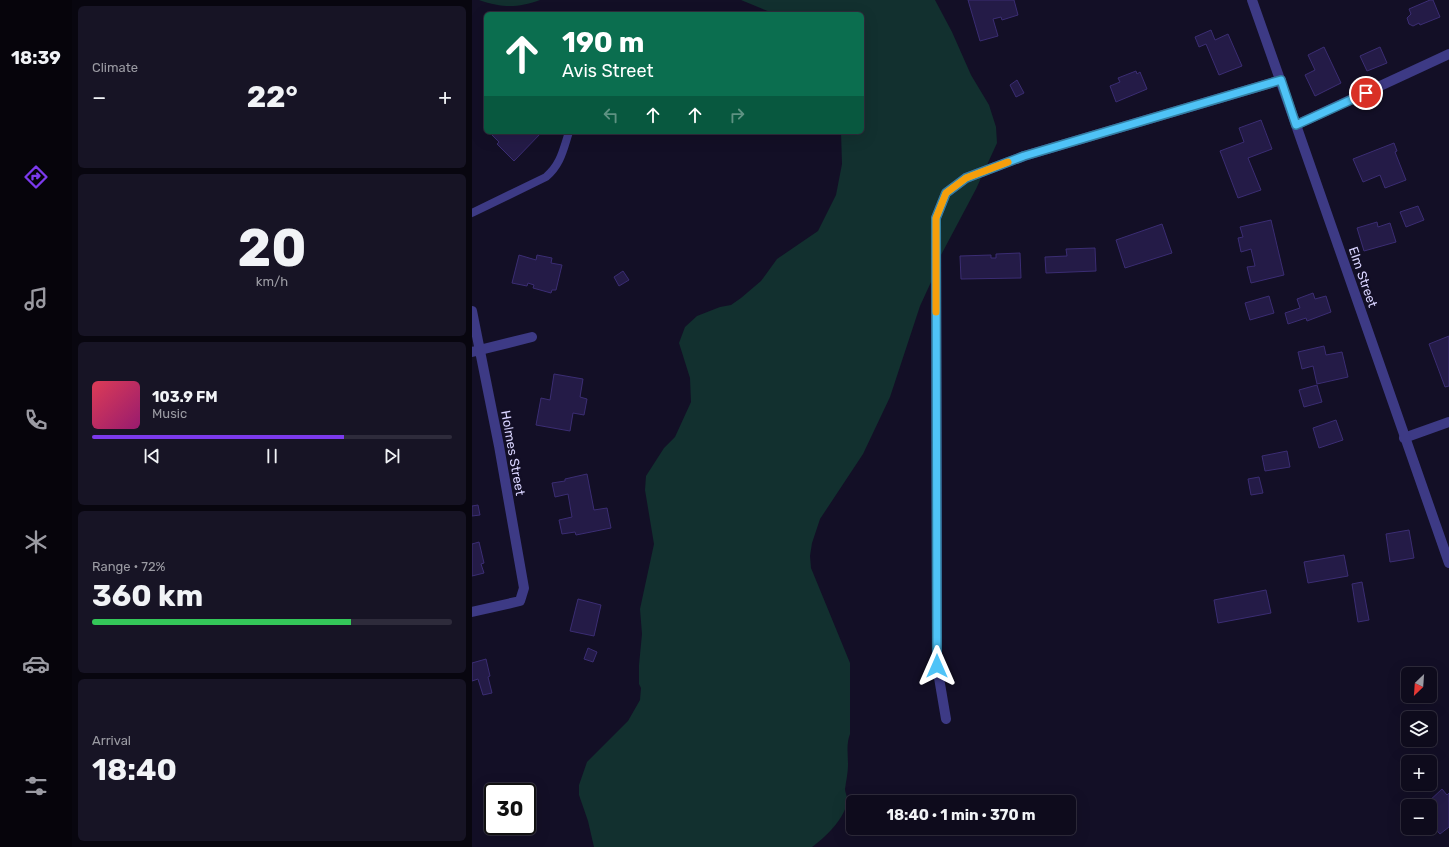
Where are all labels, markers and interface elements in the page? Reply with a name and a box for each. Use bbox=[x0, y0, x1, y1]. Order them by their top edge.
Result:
text: 190 m bbox=[562, 26, 645, 59]
icon: ahead bbox=[496, 28, 548, 80]
text: 18:39 bbox=[11, 47, 61, 69]
text: Climate bbox=[92, 60, 138, 75]
text: Avis Street bbox=[562, 60, 653, 82]
pin bbox=[1349, 76, 1383, 110]
text: 22° bbox=[247, 79, 298, 115]
icon: arrive bbox=[1355, 82, 1377, 104]
text: − bbox=[92, 84, 106, 111]
text: + bbox=[438, 84, 452, 111]
icon: left bbox=[600, 104, 622, 126]
icon: ahead bbox=[642, 104, 664, 126]
icon: ahead bbox=[684, 104, 706, 126]
icon: right bbox=[726, 104, 748, 126]
icon: directions bbox=[22, 163, 50, 191]
text: 20 bbox=[237, 217, 307, 279]
street label: Elm Street bbox=[1346, 245, 1380, 309]
text: km/h bbox=[256, 274, 288, 289]
icon: music bbox=[22, 285, 50, 313]
text: 103.9 FM bbox=[152, 388, 218, 406]
icon: phone bbox=[22, 406, 50, 434]
text: Music bbox=[152, 406, 187, 421]
street label: Holmes Street bbox=[498, 409, 528, 497]
icon: previous bbox=[141, 445, 163, 467]
icon: pause bbox=[261, 445, 283, 467]
icon: next bbox=[381, 445, 403, 467]
icon: climate bbox=[22, 528, 50, 556]
text: Range · 72% bbox=[92, 559, 165, 574]
text: 360 km bbox=[92, 578, 203, 614]
position arrow bbox=[916, 645, 958, 687]
icon: car bbox=[22, 650, 50, 678]
north arrow bbox=[1401, 667, 1437, 703]
map controls bbox=[1401, 667, 1437, 835]
button: layers bbox=[1401, 711, 1437, 747]
text: Arrival bbox=[92, 733, 131, 748]
text: 18:40 bbox=[92, 752, 177, 788]
button: + bbox=[1401, 755, 1437, 791]
icon: filters bbox=[22, 772, 50, 800]
speed limit sign: 30 bbox=[484, 783, 536, 835]
button: − bbox=[1401, 799, 1437, 835]
text: 18:40 · 1 min · 370 m bbox=[886, 806, 1036, 824]

